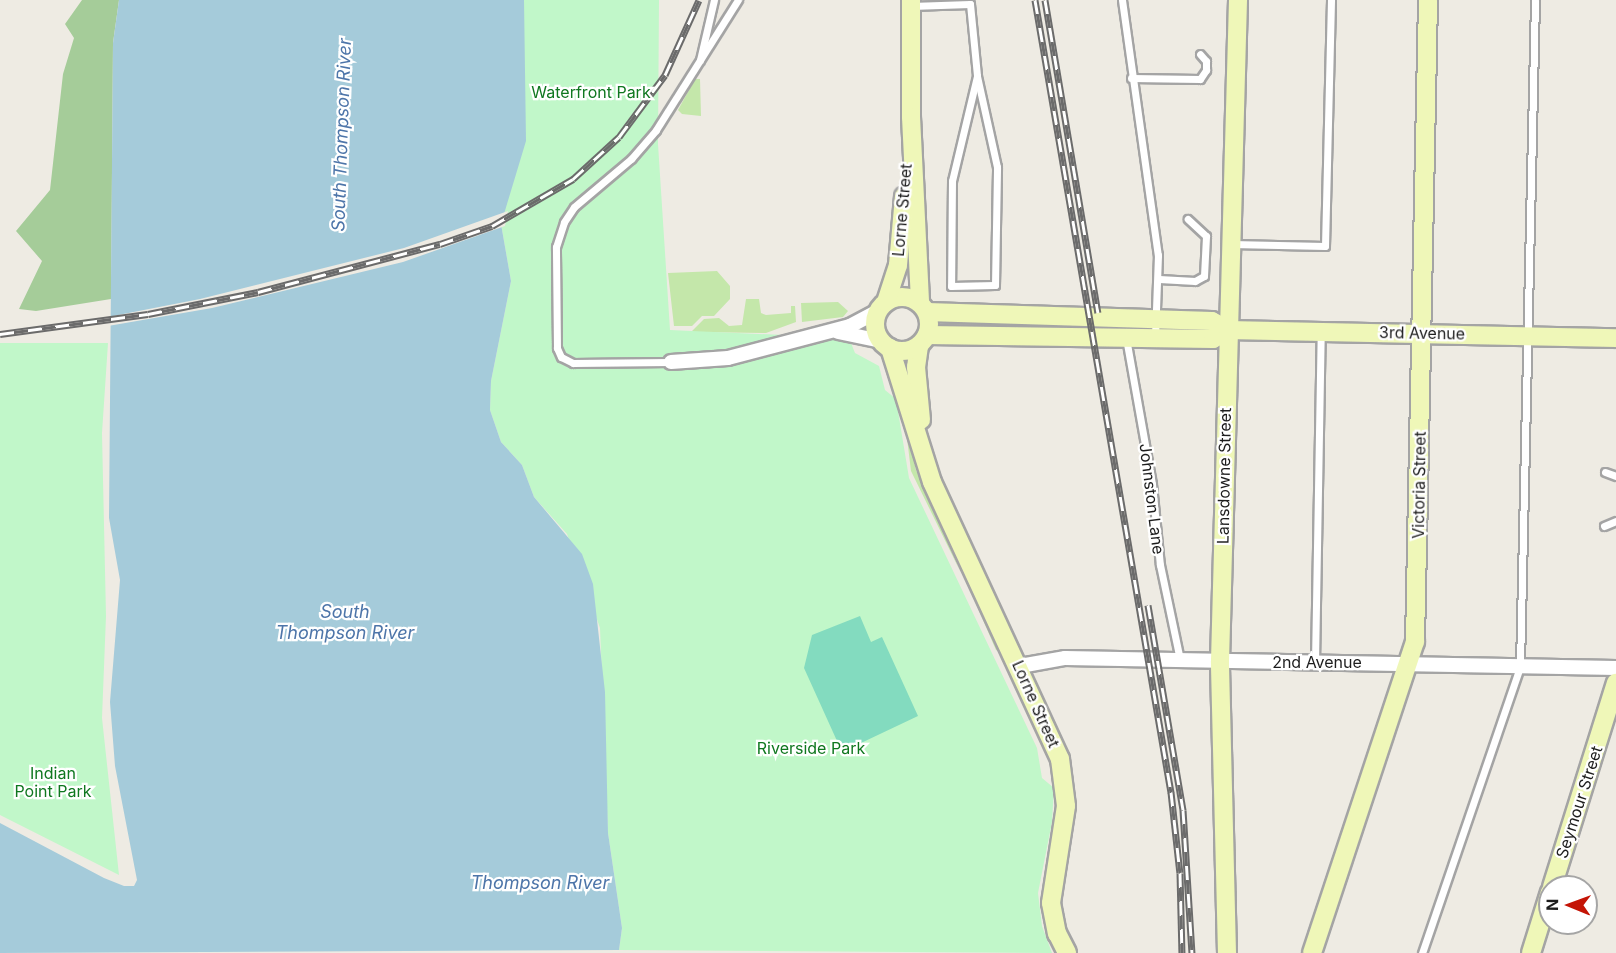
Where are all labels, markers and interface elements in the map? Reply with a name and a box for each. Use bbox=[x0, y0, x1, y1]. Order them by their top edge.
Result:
water label: South Thompson River bbox=[328, 38, 356, 232]
park label: Waterfront Park bbox=[531, 82, 651, 102]
street label: Lorne Street bbox=[888, 163, 916, 257]
street label: 3rd Avenue bbox=[1379, 323, 1465, 343]
street label: Lansdowne Street bbox=[1213, 408, 1235, 544]
street label: Victoria Street bbox=[1408, 431, 1430, 539]
street label: Johnston Lane bbox=[1136, 442, 1168, 556]
water label: South Thompson River bbox=[276, 602, 414, 644]
street label: 2nd Avenue bbox=[1272, 652, 1362, 672]
street label: Lorne Street bbox=[1008, 657, 1064, 751]
park label: Riverside Park bbox=[757, 738, 865, 758]
street label: Seymour Street bbox=[1552, 743, 1606, 861]
park label: Indian Point Park bbox=[14, 763, 92, 801]
water label: Thompson River bbox=[471, 872, 609, 894]
north arrow bbox=[1538, 875, 1598, 935]
text: N bbox=[1542, 898, 1562, 911]

